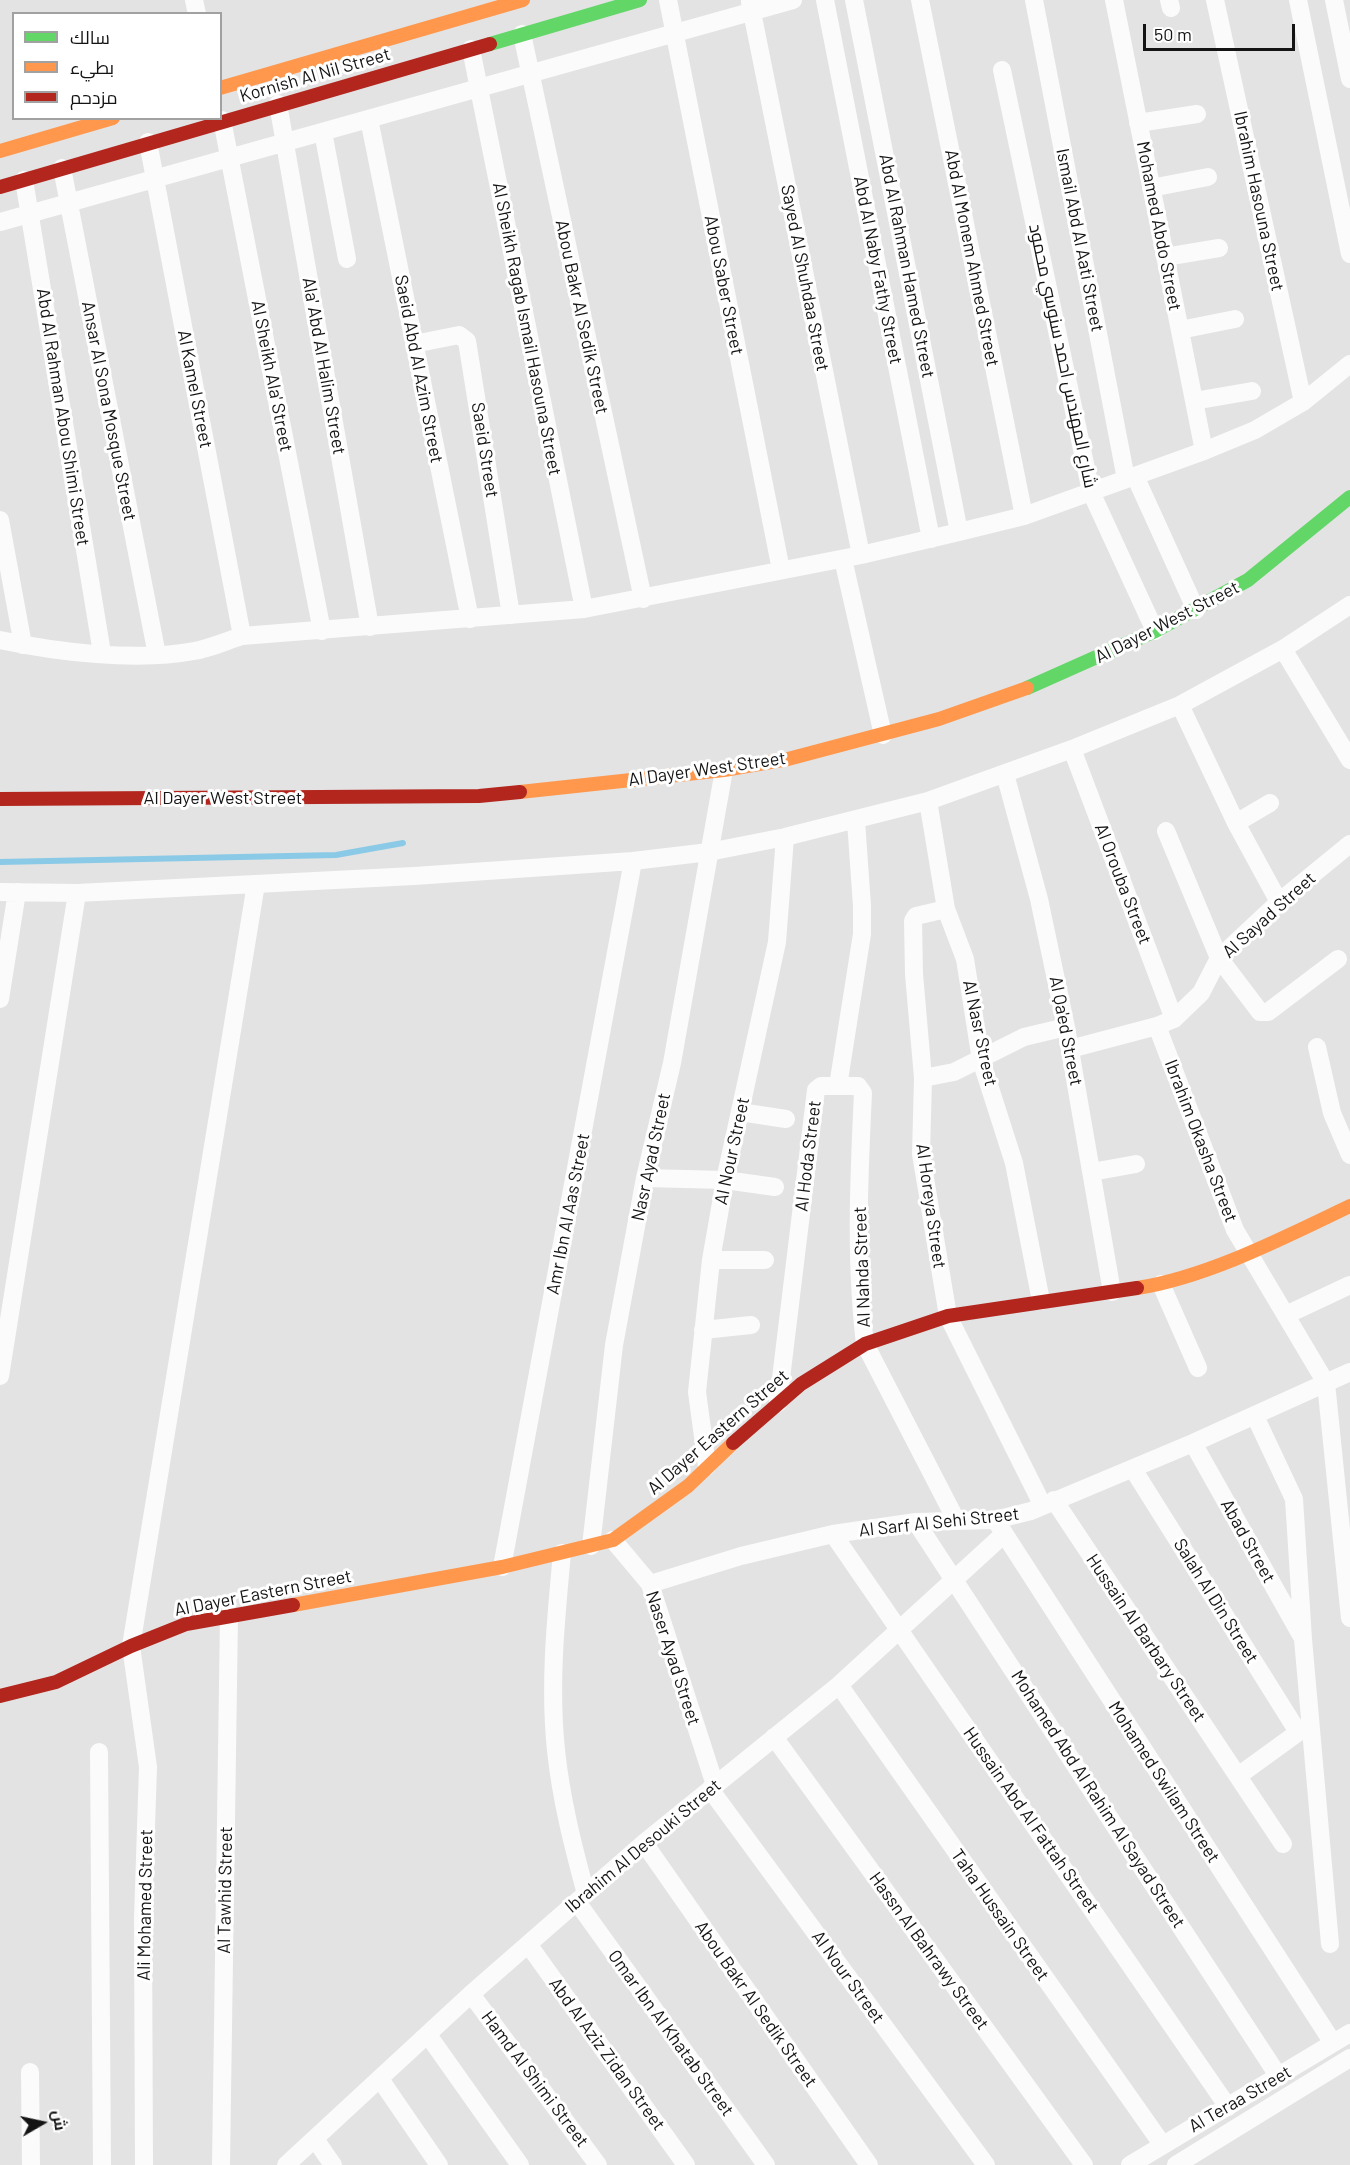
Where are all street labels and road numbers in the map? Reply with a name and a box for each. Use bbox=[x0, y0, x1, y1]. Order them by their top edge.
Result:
street label: Kornish Al Nil Street bbox=[237, 43, 393, 107]
street label: Ibrahim Hasouna Street bbox=[1229, 109, 1289, 293]
street label: Mohamed Abdo Street bbox=[1132, 139, 1186, 313]
street label: Ismail Abd Al Aati Street bbox=[1052, 146, 1108, 334]
street label: Abd Al Monem Ahmed Street bbox=[940, 148, 1004, 368]
street label: Abd Al Rahman Hamed Street bbox=[875, 152, 939, 380]
street label: Abd Al Naby Fathy Street bbox=[849, 174, 907, 366]
street label: Al Sheikh Ragab Ismail Hasouna Street bbox=[488, 181, 566, 477]
street label: Sayed Al Shuhdaa Street bbox=[776, 183, 834, 373]
street label: Abou Saber Street bbox=[700, 213, 748, 357]
street label: Abou Bakr Al Sedik Street bbox=[551, 218, 613, 416]
street label: شارع المهندس احمد سنوسي محمود bbox=[1024, 222, 1102, 490]
street label: Saeid Abd Al Azim Street bbox=[390, 273, 448, 465]
street label: Ala' Abd Al Halim Street bbox=[298, 276, 350, 456]
street label: Abd Al Rahman Abou Shimi Street bbox=[32, 287, 94, 547]
street label: Al Sheikh Ala' Street bbox=[247, 298, 297, 454]
street label: Ansar Al Sona Mosque Street bbox=[77, 299, 141, 523]
street label: Al Kamel Street bbox=[173, 328, 217, 450]
street label: Saeid Street bbox=[467, 401, 503, 499]
street label: Al Dayer West Street bbox=[1091, 576, 1243, 668]
street label: Al Dayer West Street bbox=[627, 747, 787, 791]
street label: Al Dayer West Street bbox=[144, 787, 302, 809]
street label: Al Orouba Street bbox=[1090, 821, 1156, 947]
street label: Al Sayad Street bbox=[1218, 867, 1320, 963]
street label: Al Qa'ed Street bbox=[1045, 974, 1087, 1088]
street label: Al Nasr Street bbox=[958, 978, 1002, 1088]
street label: Ibrahim Okasha Street bbox=[1160, 1057, 1242, 1225]
street label: Nasr Ayad Street bbox=[627, 1091, 675, 1223]
street label: Al Nour Street bbox=[710, 1095, 754, 1207]
street label: Al Hoda Street bbox=[790, 1099, 826, 1213]
street label: Amr Ibn Al Aas Street bbox=[542, 1131, 594, 1297]
street label: Al Horeya Street bbox=[912, 1142, 950, 1270]
street label: Al Nahda Street bbox=[849, 1206, 875, 1328]
street label: Al Dayer Eastern Street bbox=[643, 1365, 793, 1499]
street label: Abad Street bbox=[1216, 1495, 1280, 1587]
street label: Al Sarf Al Sehi Street bbox=[858, 1503, 1020, 1541]
street label: Salah Al Din Street bbox=[1169, 1535, 1263, 1667]
street label: Hussain Al Barbary Street bbox=[1082, 1550, 1210, 1726]
street label: Al Dayer Eastern Street bbox=[173, 1565, 353, 1621]
street label: Naser Ayad Street bbox=[641, 1588, 705, 1728]
street label: Mohamed Abd Al Rahim Al Sayad Street bbox=[1006, 1666, 1190, 1932]
street label: Mohamed Swilam Street bbox=[1104, 1697, 1224, 1867]
street label: Hussain Abd Al Fattah Street bbox=[959, 1723, 1103, 1917]
street label: Ibrahim Al Desouki Street bbox=[561, 1775, 725, 1917]
street label: Al Tawhid Street bbox=[213, 1826, 237, 1954]
street label: Ali Mohamed Street bbox=[133, 1829, 157, 1981]
street label: Taha Hussain Street bbox=[946, 1845, 1054, 1985]
street label: Hassn Al Bahrawy Street bbox=[865, 1868, 993, 2034]
street label: Abou Bakr Al Sedik Street bbox=[690, 1917, 822, 2091]
street label: Al Nour Street bbox=[807, 1926, 889, 2028]
street label: Omar Ibn Al Khatab Street bbox=[603, 1946, 739, 2120]
street label: Abd Al Aziz Zidan Street bbox=[544, 1973, 670, 2135]
street label: Hamd Al Shimi Street bbox=[477, 2007, 593, 2151]
street label: Al Teraa Street bbox=[1185, 2061, 1295, 2137]

